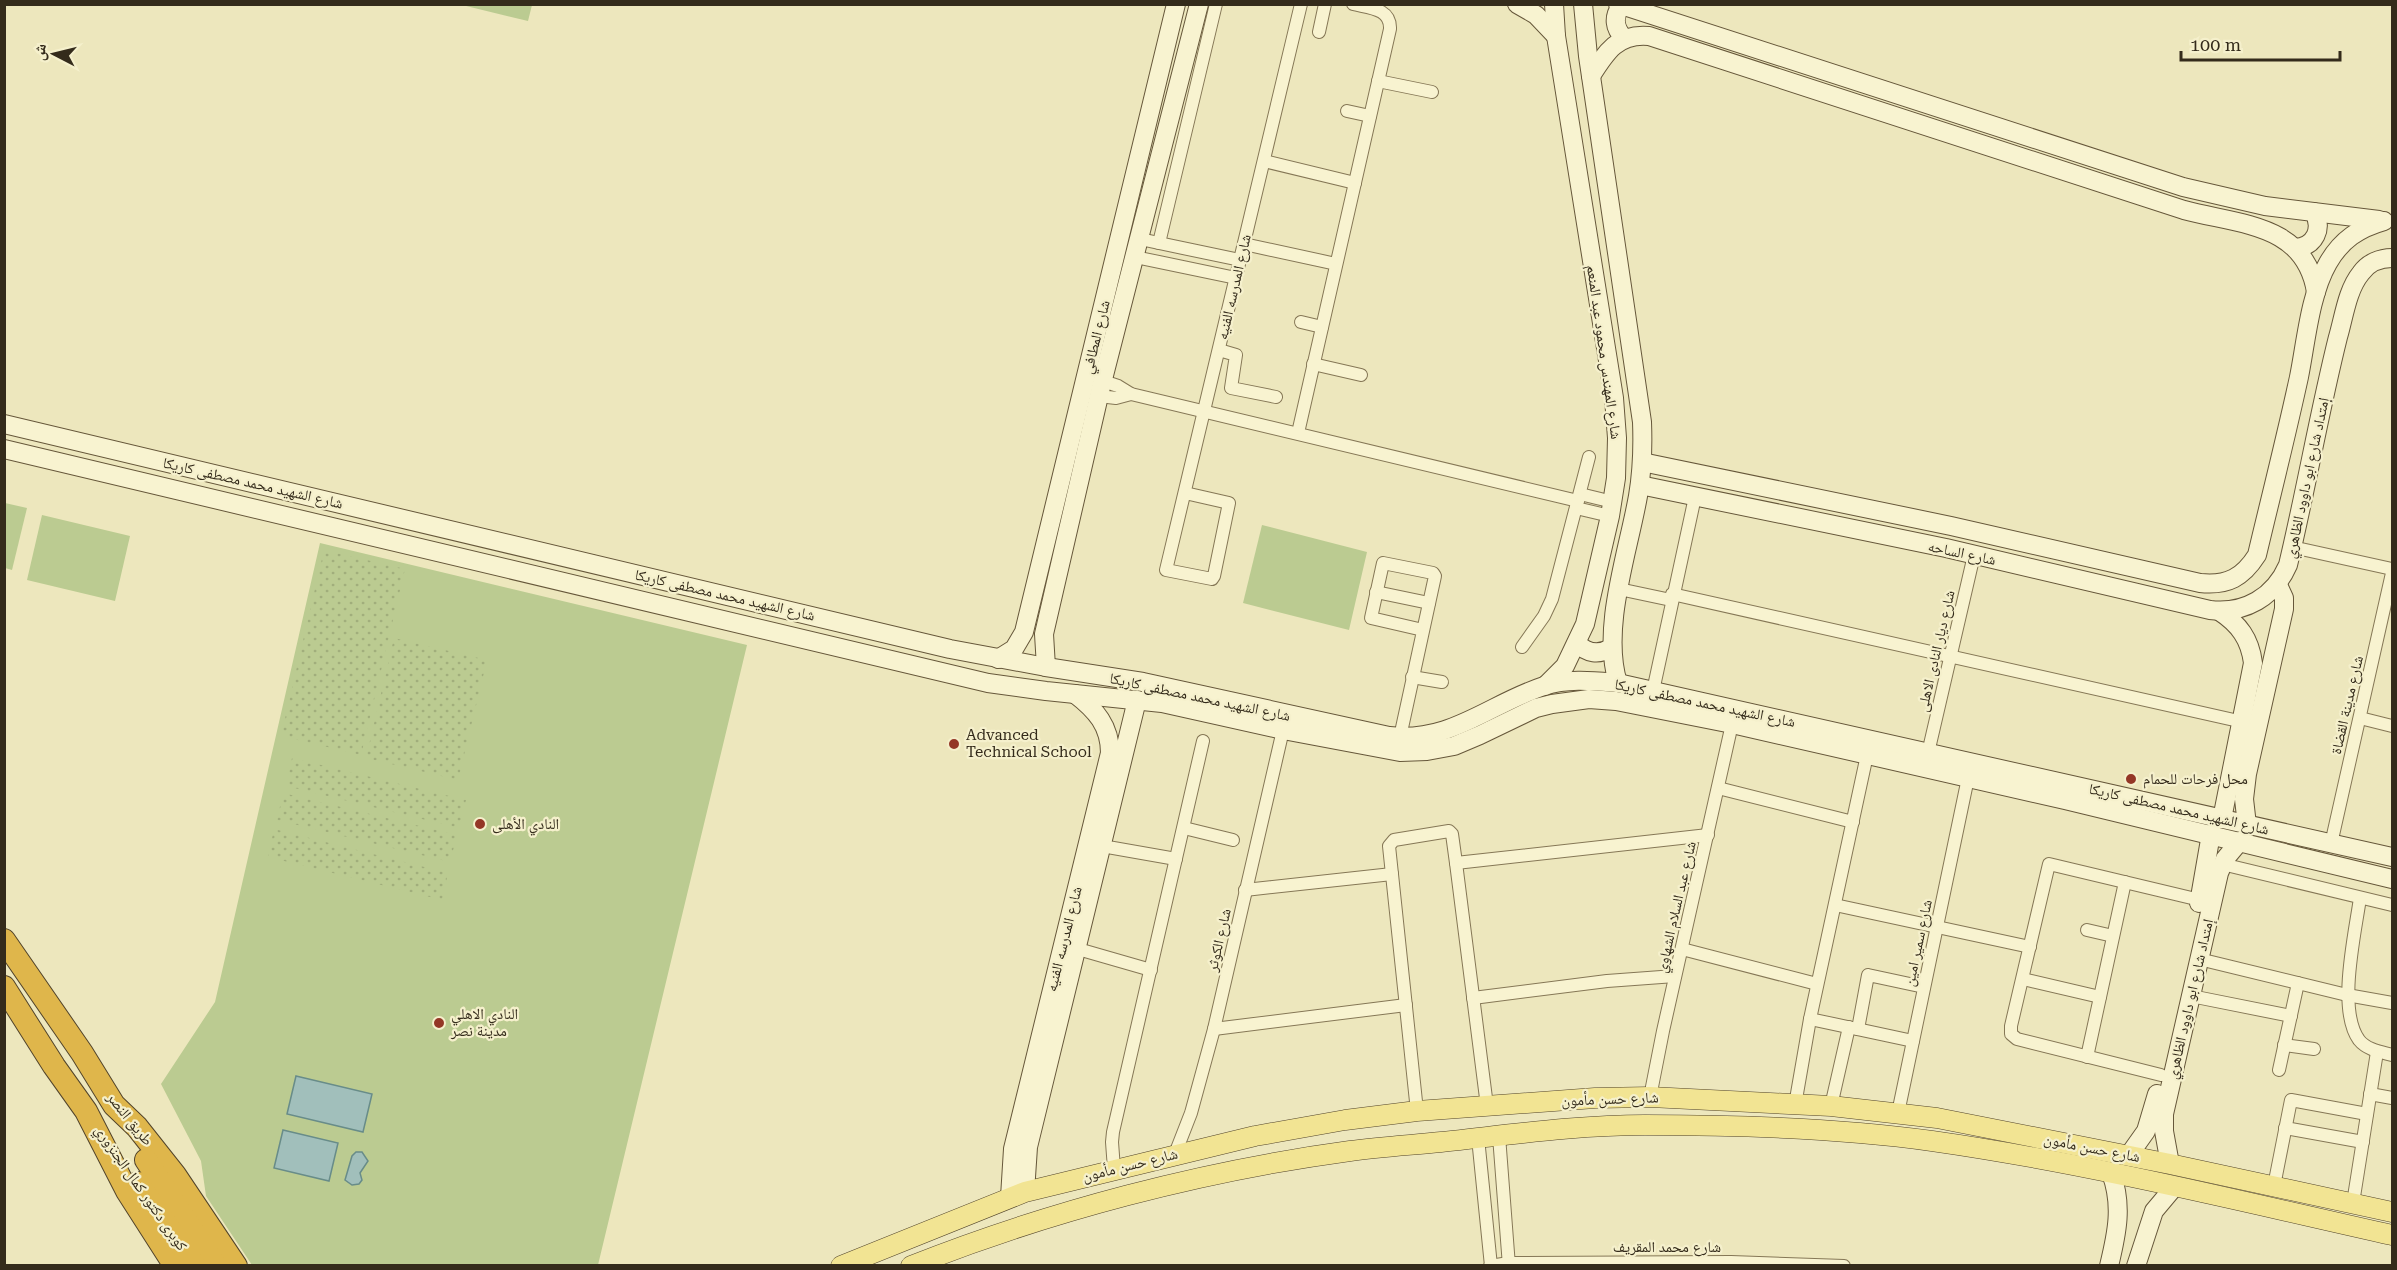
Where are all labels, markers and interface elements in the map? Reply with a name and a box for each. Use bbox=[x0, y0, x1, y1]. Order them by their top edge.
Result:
north arrow bbox=[24, 24, 84, 84]
scale bar bbox=[2181, 24, 2340, 62]
text: 100 m bbox=[2190, 34, 2241, 55]
text: ش bbox=[29, 43, 50, 62]
street label: شارع المدرسه الفنيه bbox=[1213, 232, 1256, 342]
street label: شارع المهندس محمود عبد المنعم bbox=[1582, 264, 1625, 441]
street label: شارع المطافي bbox=[1078, 298, 1117, 376]
street label: إمتداد شارع ابو داوود الظاهري bbox=[2281, 395, 2336, 561]
street label: شارع الشهيد محمد مصطفى كاريكا bbox=[161, 453, 345, 514]
street label: شارع الساحه bbox=[1926, 537, 1998, 570]
street label: شارع الشهيد محمد مصطفى كاريكا bbox=[633, 565, 817, 626]
street label: شارع ديار النادى الاهلى bbox=[1913, 588, 1960, 714]
street label: شارع مدينة القضاة bbox=[2327, 654, 2368, 756]
street label: شارع الشهيد محمد مصطفى كاريكا bbox=[1108, 669, 1292, 726]
street label: شارع الشهيد محمد مصطفى كاريكا bbox=[1613, 675, 1797, 732]
place label: Advanced Technical School bbox=[966, 726, 1092, 761]
marker: Advanced Technical School bbox=[947, 737, 961, 751]
place label: محل فرحات للحمام bbox=[2143, 770, 2248, 789]
marker: محل فرحات للحمام bbox=[2124, 772, 2138, 786]
street label: شارع الشهيد محمد مصطفى كاريكا bbox=[2087, 779, 2271, 840]
place label: النادي الأهلى bbox=[492, 815, 559, 836]
marker: النادي الأهلى bbox=[473, 817, 487, 831]
street label: شارع عبد السلام الشهاوي bbox=[1652, 839, 1703, 975]
street label: شارع المدرسه الفنيه bbox=[1042, 884, 1087, 994]
street label: شارع سمير امين bbox=[1900, 898, 1937, 988]
street label: شارع الكوثر bbox=[1203, 907, 1236, 974]
street label: إمتداد شارع ابو داوود الظاهري bbox=[2163, 917, 2220, 1082]
place label: النادي الاهلي مدينة نصر bbox=[450, 1005, 518, 1040]
marker: النادي الاهلي مدينة نصر bbox=[432, 1016, 446, 1030]
street label: طريق النصر bbox=[102, 1088, 157, 1150]
street label: شارع حسن مأمون bbox=[1561, 1088, 1659, 1111]
street label: كوبرى دكتور كمال الجنزوري bbox=[89, 1122, 191, 1256]
street label: شارع حسن مأمون bbox=[2042, 1130, 2142, 1167]
street label: شارع حسن مأمون bbox=[1080, 1144, 1180, 1187]
street label: شارع محمد المقريف bbox=[1613, 1238, 1721, 1257]

